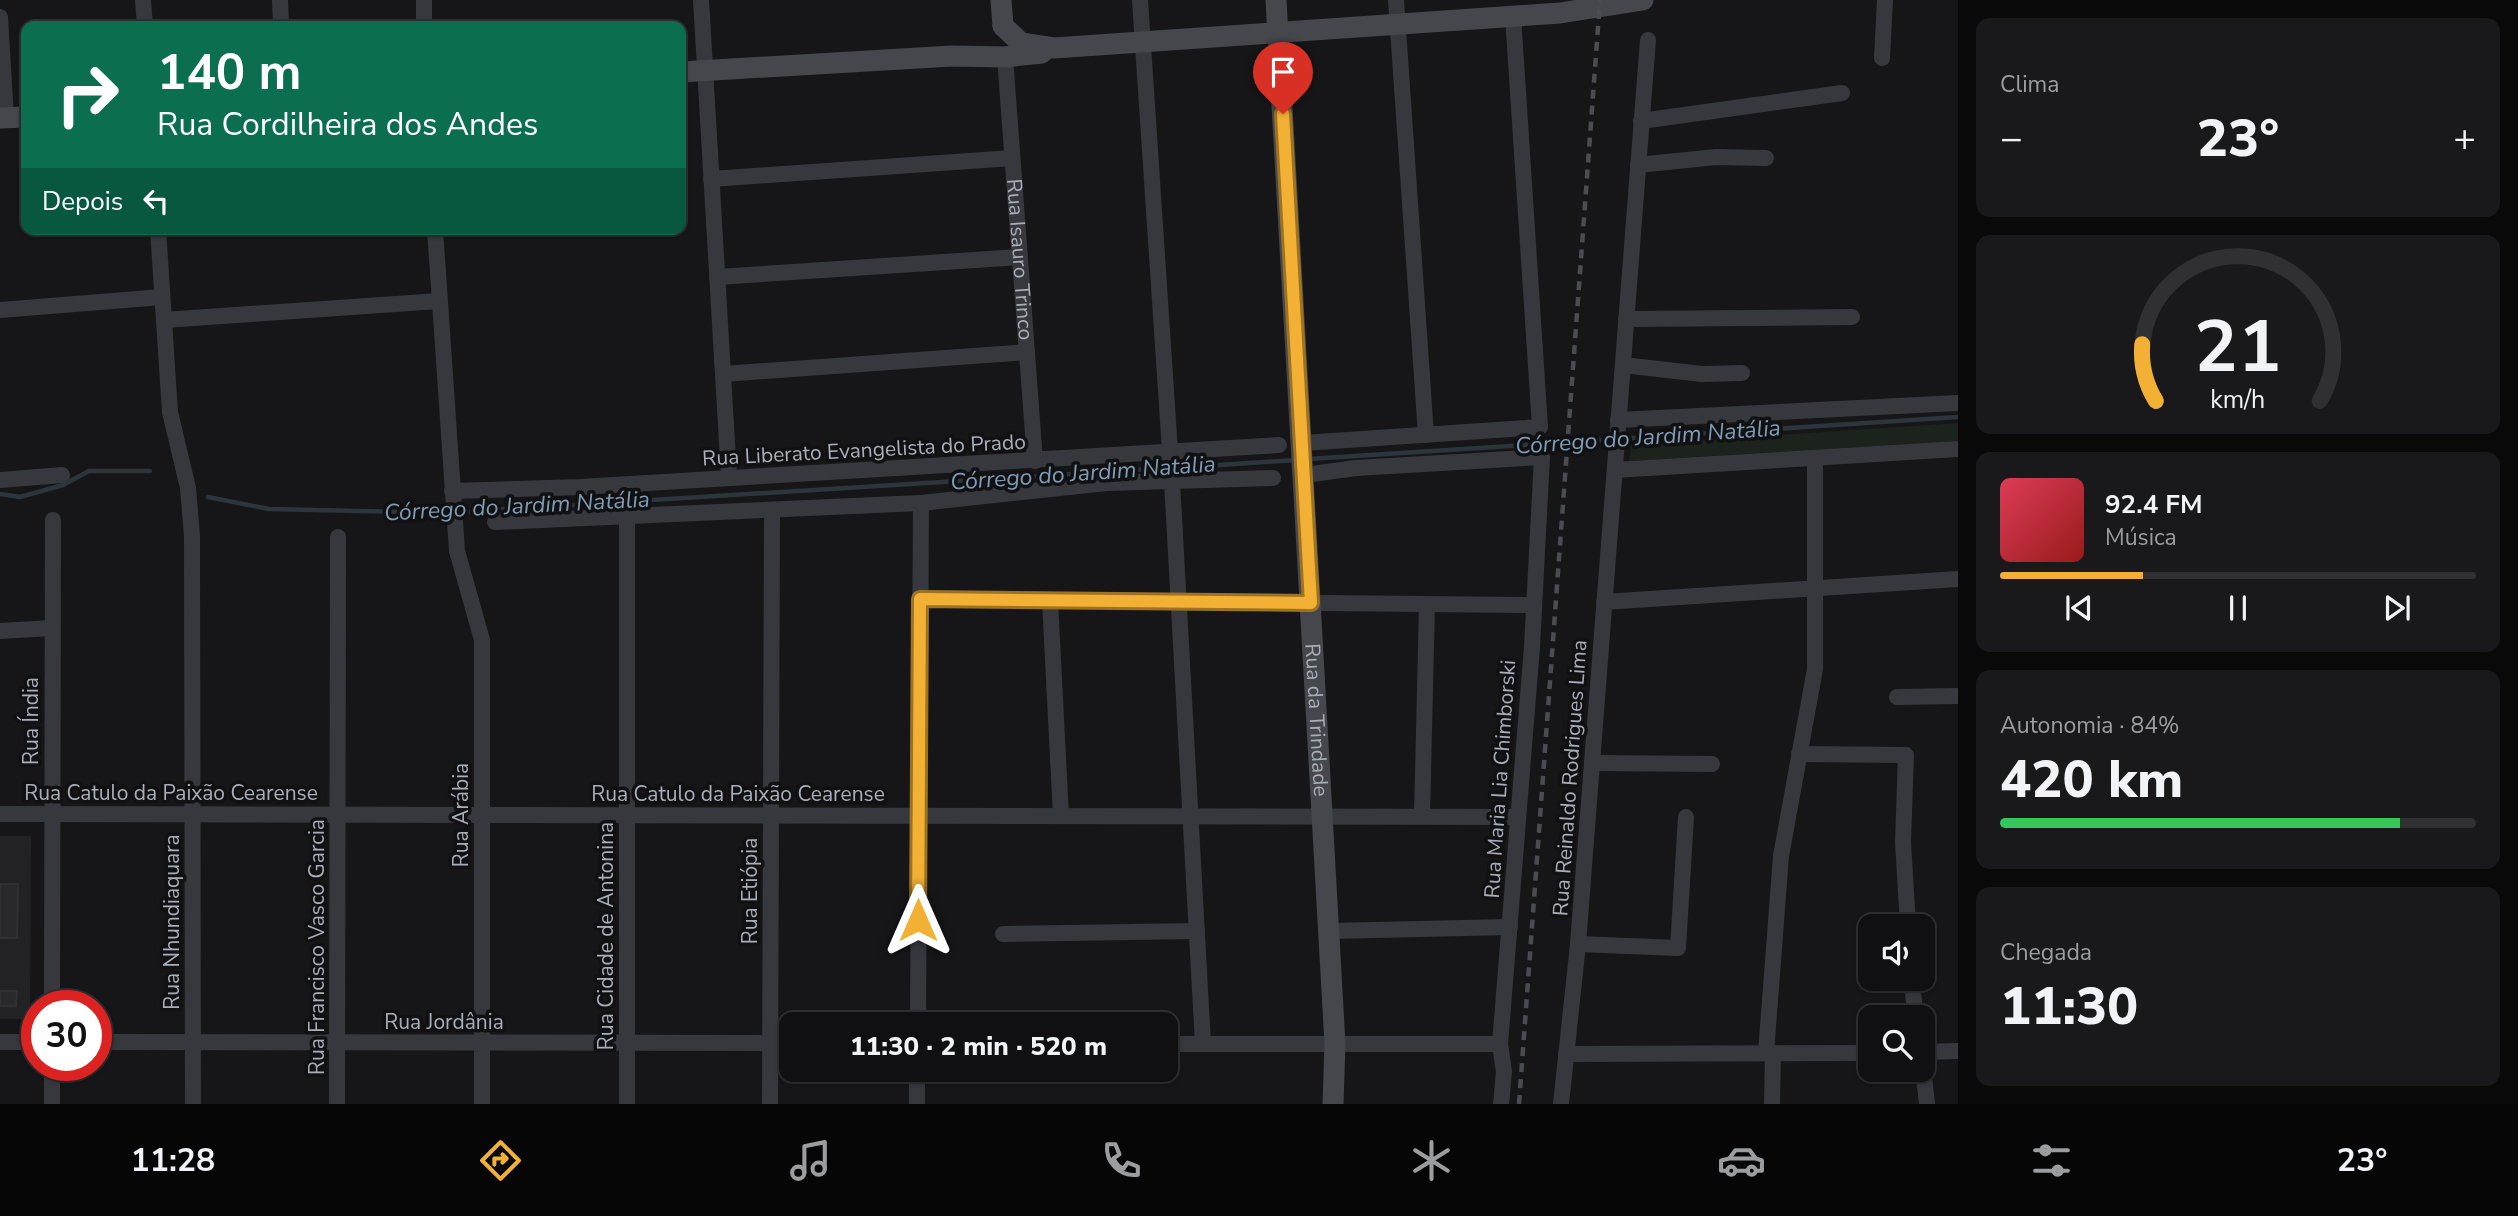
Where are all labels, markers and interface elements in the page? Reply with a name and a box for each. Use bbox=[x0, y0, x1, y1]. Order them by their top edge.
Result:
text: 140 m bbox=[157, 39, 301, 106]
pin bbox=[1253, 42, 1313, 114]
icon: right bbox=[42, 49, 133, 140]
icon: arrive bbox=[1264, 53, 1302, 91]
text: Clima bbox=[2000, 69, 2060, 100]
text: Rua Cordilheira dos Andes bbox=[157, 103, 538, 146]
text: 23° bbox=[2197, 103, 2279, 174]
text: − bbox=[2000, 113, 2023, 164]
text: + bbox=[2453, 113, 2476, 164]
street label: Rua Isauro Trinco bbox=[1000, 178, 1040, 341]
icon: left bbox=[137, 182, 175, 220]
text: Depois bbox=[42, 184, 123, 219]
text: 21 bbox=[2194, 297, 2282, 397]
text: km/h bbox=[2210, 383, 2266, 417]
water label: Córrego do Jardim Natália bbox=[1514, 412, 1782, 462]
street label: Rua Liberato Evangelista do Prado bbox=[702, 428, 1026, 472]
water label: Córrego do Jardim Natália bbox=[949, 448, 1217, 498]
water label: Córrego do Jardim Natália bbox=[383, 484, 651, 528]
text: 92.4 FM bbox=[2105, 487, 2202, 522]
text: Música bbox=[2105, 522, 2177, 553]
icon: previous bbox=[2060, 589, 2098, 627]
icon: pause bbox=[2219, 589, 2257, 627]
icon: next bbox=[2378, 589, 2416, 627]
street label: Rua Reinaldo Rodrigues Lima bbox=[1546, 639, 1594, 917]
street label: Rua da Trindade bbox=[1298, 642, 1335, 797]
street label: Rua Maria Lia Chimborski bbox=[1478, 659, 1522, 899]
street label: Rua Índia bbox=[17, 677, 45, 765]
text: Autonomia · 84% bbox=[2000, 710, 2180, 741]
text: 420 km bbox=[2000, 744, 2183, 815]
street label: Rua Arábia bbox=[447, 763, 475, 867]
street label: Rua Catulo da Paixão Cearense bbox=[24, 779, 318, 807]
street label: Rua Catulo da Paixão Cearense bbox=[591, 780, 885, 808]
street label: Rua Francisco Vasco Garcia bbox=[303, 819, 331, 1075]
street label: Rua Cidade de Antonina bbox=[592, 822, 620, 1050]
street label: Rua Nhundiaquara bbox=[158, 834, 186, 1010]
street label: Rua Etiópia bbox=[736, 838, 764, 944]
position arrow bbox=[881, 883, 955, 957]
map controls bbox=[1858, 914, 1935, 1082]
button: sound bbox=[1858, 914, 1935, 991]
text: Chegada bbox=[2000, 937, 2092, 968]
text: 11:30 bbox=[2000, 971, 2138, 1042]
speed limit sign: 30 bbox=[21, 990, 112, 1081]
button: search bbox=[1858, 1005, 1935, 1082]
street label: Rua Jordânia bbox=[384, 1008, 504, 1036]
text: 11:30 · 2 min · 520 m bbox=[850, 1029, 1107, 1064]
icon: directions bbox=[476, 1136, 525, 1185]
icon: music bbox=[786, 1136, 835, 1185]
icon: phone bbox=[1097, 1136, 1146, 1185]
icon: climate bbox=[1407, 1136, 1456, 1185]
icon: car bbox=[1717, 1136, 1766, 1185]
icon: filters bbox=[2027, 1136, 2076, 1185]
text: 11:28 bbox=[131, 1139, 215, 1182]
text: 23° bbox=[2337, 1139, 2387, 1182]

